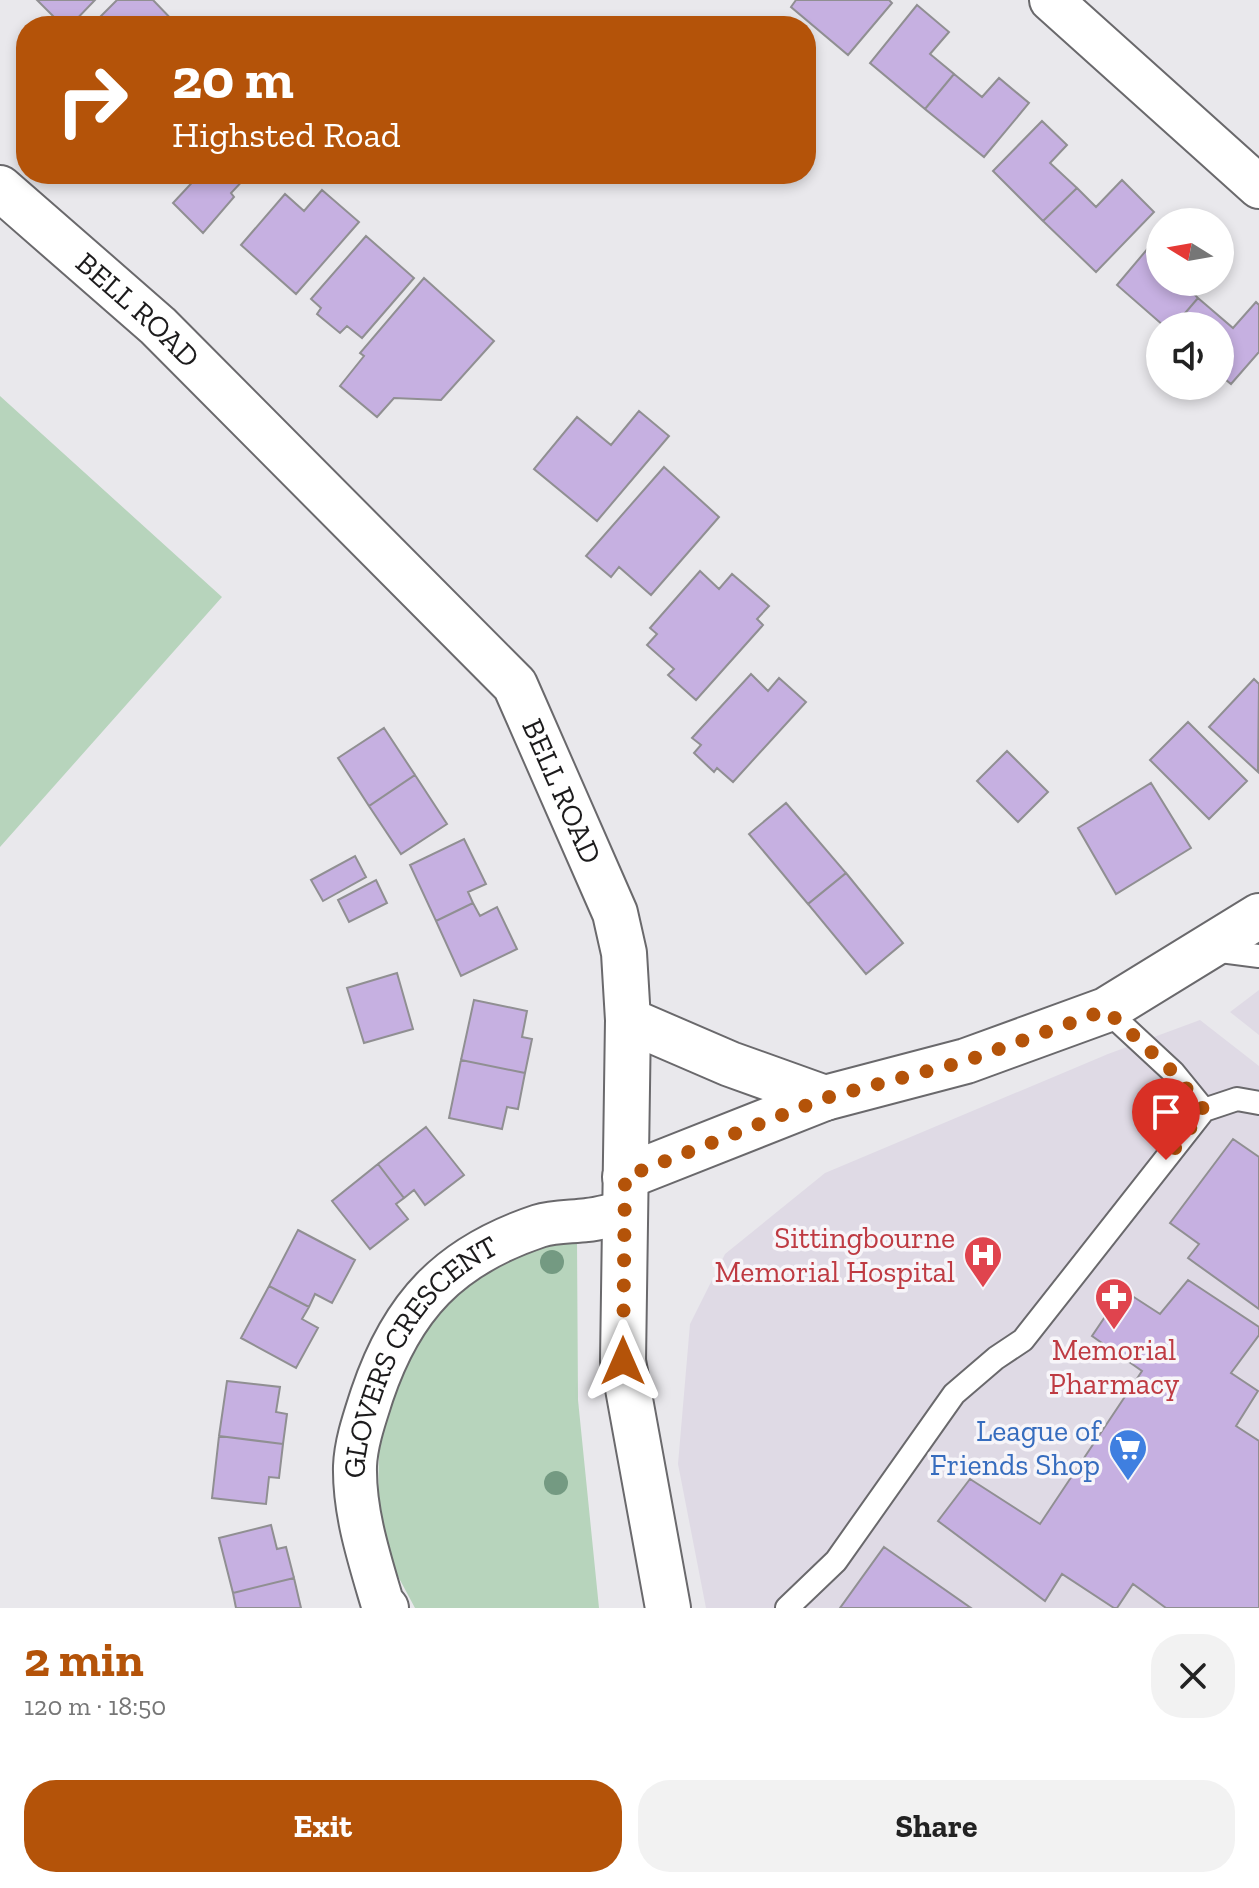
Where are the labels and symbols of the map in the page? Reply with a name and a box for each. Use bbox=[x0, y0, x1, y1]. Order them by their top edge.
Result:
north arrow bbox=[1146, 208, 1234, 296]
street label: BELL ROAD bbox=[69, 245, 207, 375]
street label: BELL ROAD bbox=[514, 713, 609, 869]
pin bbox=[1132, 1078, 1200, 1160]
place label: Sittingbourne Memorial Hospital bbox=[715, 1220, 955, 1290]
street label: GLOVERS CRESCENT bbox=[337, 1228, 504, 1478]
hospital icon: Sittingbourne Memorial Hospital bbox=[962, 1234, 1004, 1289]
pharmacy icon: Memorial Pharmacy bbox=[1093, 1276, 1135, 1331]
position arrow bbox=[581, 1319, 665, 1403]
place label: Memorial Pharmacy bbox=[1049, 1332, 1180, 1402]
place label: League of Friends Shop bbox=[930, 1413, 1102, 1483]
supermarket icon: League of Friends Shop bbox=[1107, 1427, 1149, 1482]

